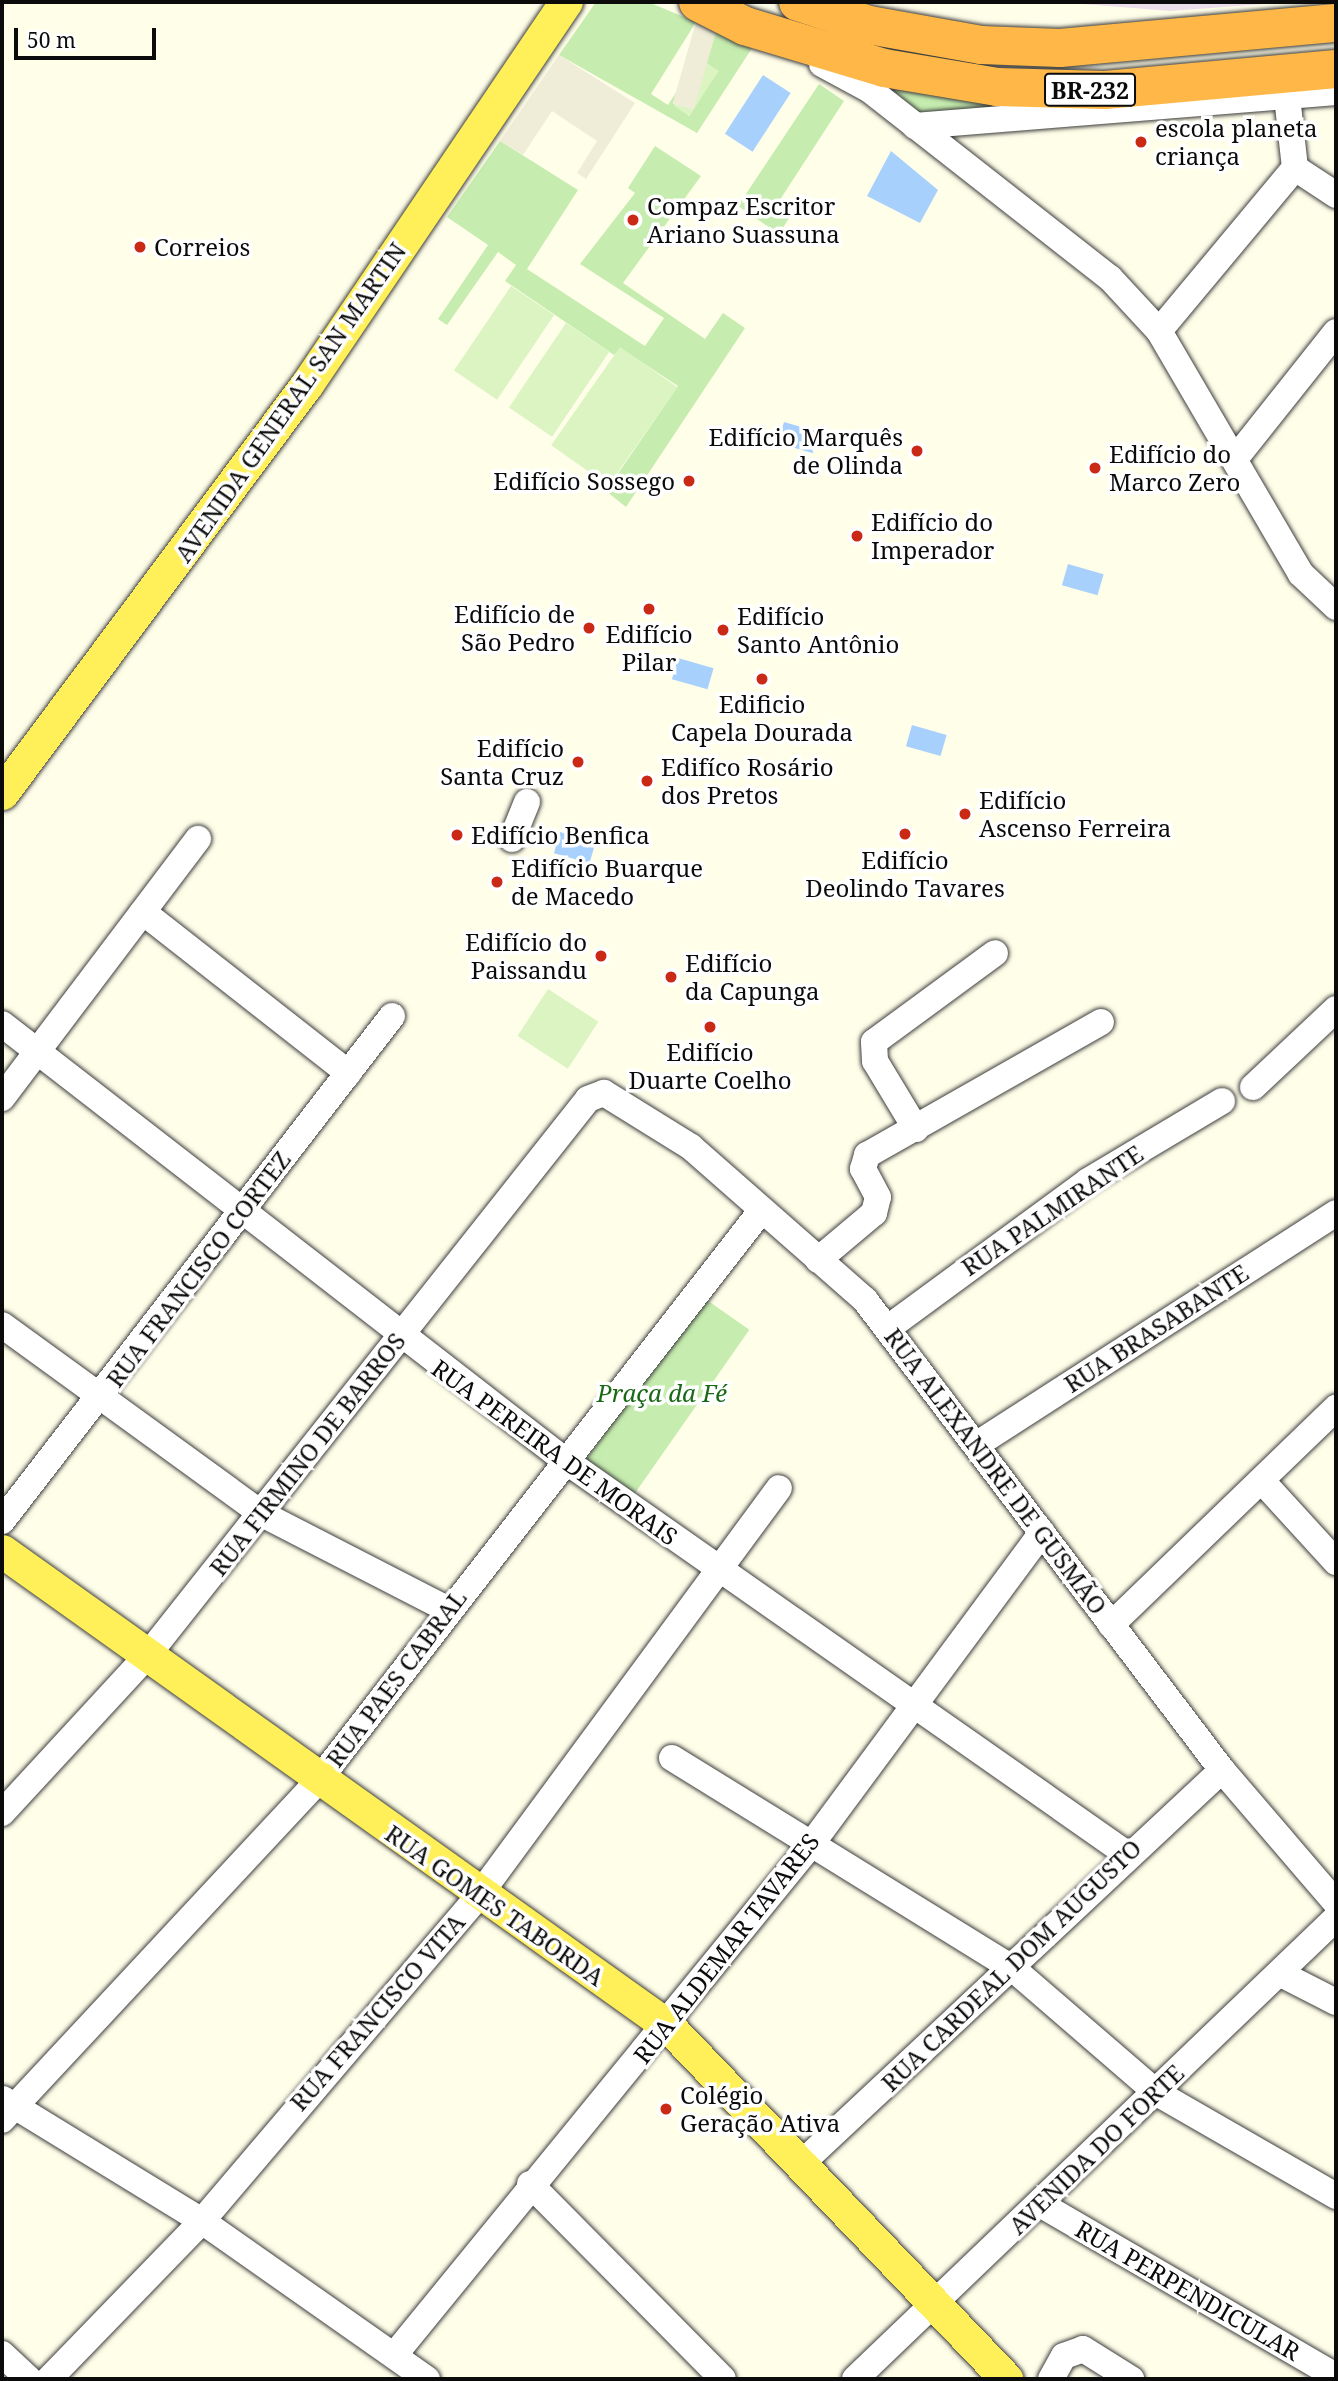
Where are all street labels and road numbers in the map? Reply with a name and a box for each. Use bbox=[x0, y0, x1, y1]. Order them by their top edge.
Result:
road number: BR-232 bbox=[1043, 71, 1137, 110]
street label: AVENIDA GENERAL SAN MARTIN bbox=[168, 237, 412, 567]
street label: RUA PALMIRANTE bbox=[956, 1139, 1148, 1281]
street label: RUA FRANCISCO CORTEZ bbox=[100, 1145, 296, 1393]
street label: RUA BRASABANTE bbox=[1059, 1258, 1253, 1398]
street label: RUA ALEXANDRE DE GUSMÃO bbox=[879, 1322, 1113, 1620]
street label: RUA FIRMINO DE BARROS bbox=[203, 1327, 411, 1581]
street label: RUA PEREIRA DE MORAIS bbox=[427, 1353, 683, 1551]
street label: RUA PAES CABRAL bbox=[320, 1584, 472, 1772]
street label: RUA GOMES TABORDA bbox=[380, 1819, 610, 1991]
street label: RUA ALDEMAR TAVARES bbox=[627, 1827, 825, 2069]
street label: RUA CARDEAL DOM AUGUSTO bbox=[875, 1833, 1147, 2097]
street label: RUA FRANCISCO VITA bbox=[284, 1908, 470, 2116]
street label: AVENIDA DO FORTE bbox=[1003, 2058, 1189, 2240]
street label: RUA PERPENDICULAR bbox=[1071, 2214, 1305, 2366]

